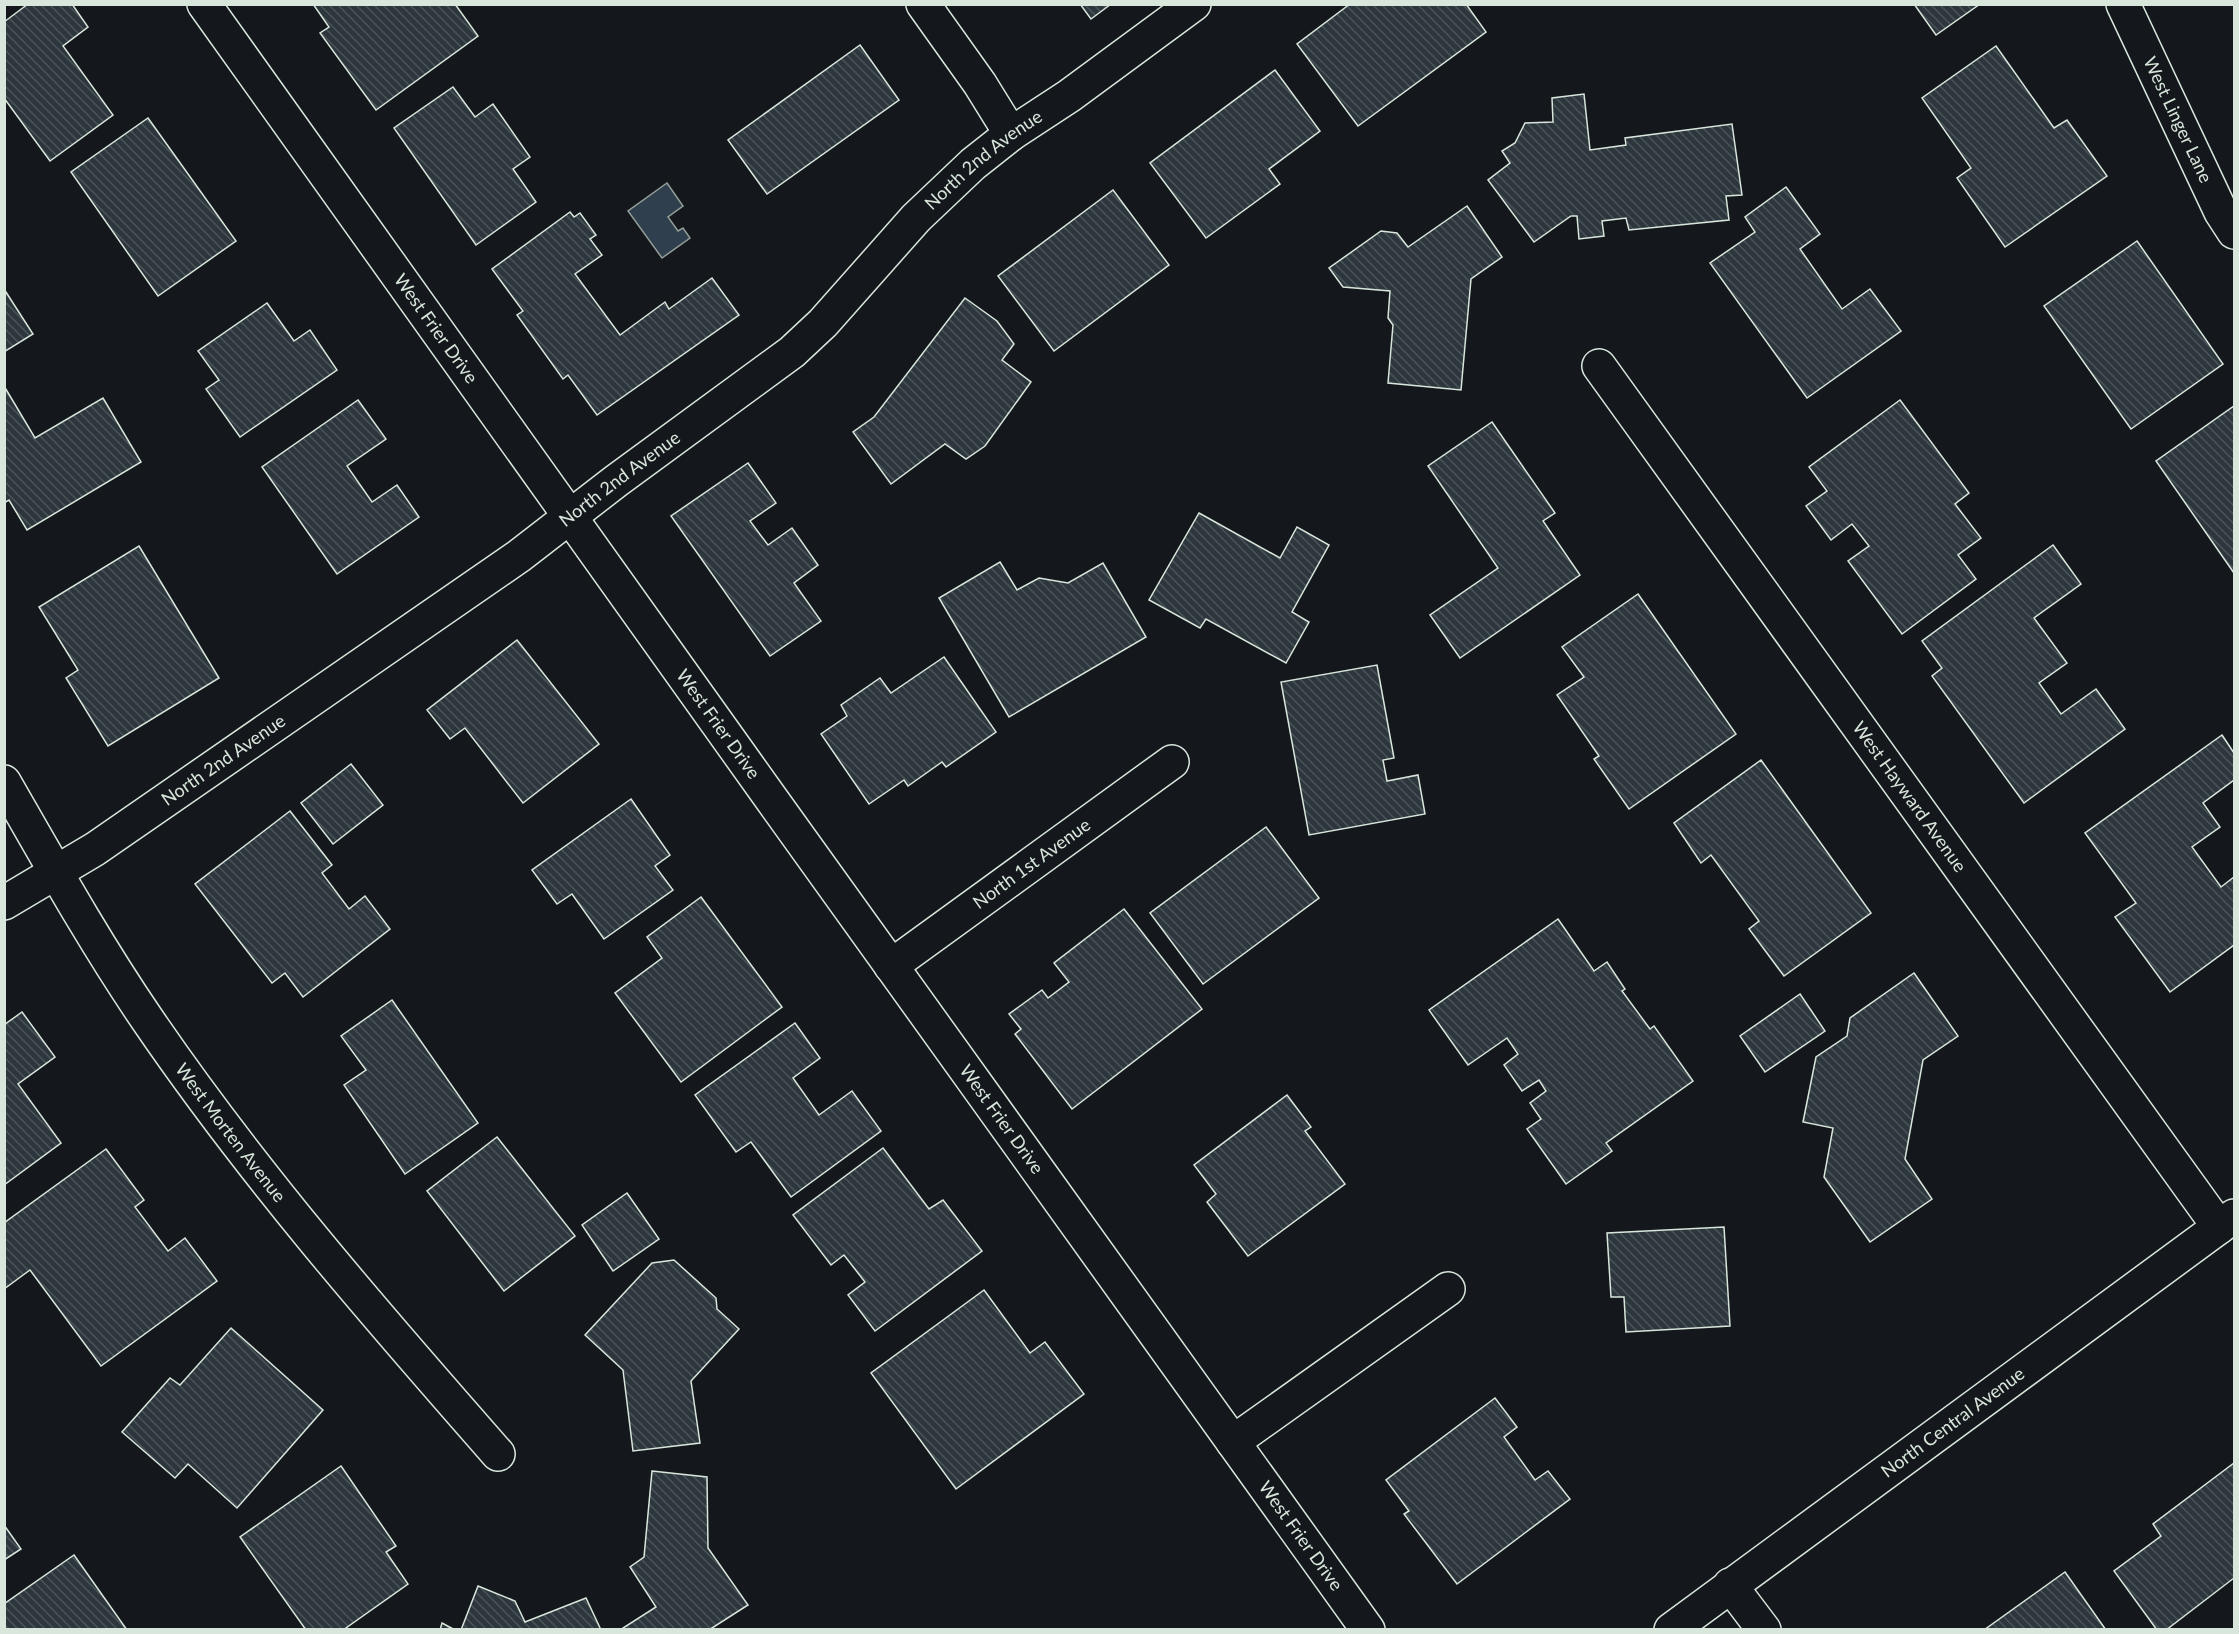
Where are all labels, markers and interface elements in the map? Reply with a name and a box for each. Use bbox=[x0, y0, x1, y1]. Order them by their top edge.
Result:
street label: West Linger Lane bbox=[2139, 53, 2218, 186]
street label: North 2nd Avenue bbox=[920, 105, 1046, 214]
street label: West Frier Drive bbox=[390, 269, 483, 387]
street label: North 2nd Avenue bbox=[554, 426, 684, 531]
street label: West Frier Drive bbox=[672, 665, 766, 783]
street label: North 2nd Avenue bbox=[157, 709, 289, 810]
street label: West Hayward Avenue bbox=[1848, 717, 1972, 876]
street label: North 1st Avenue bbox=[968, 813, 1094, 913]
street label: West Morten Avenue bbox=[171, 1058, 291, 1206]
street label: West Frier Drive bbox=[955, 1060, 1049, 1178]
street label: North Central Avenue bbox=[1876, 1362, 2028, 1482]
street label: West Frier Drive bbox=[1255, 1476, 1348, 1594]

